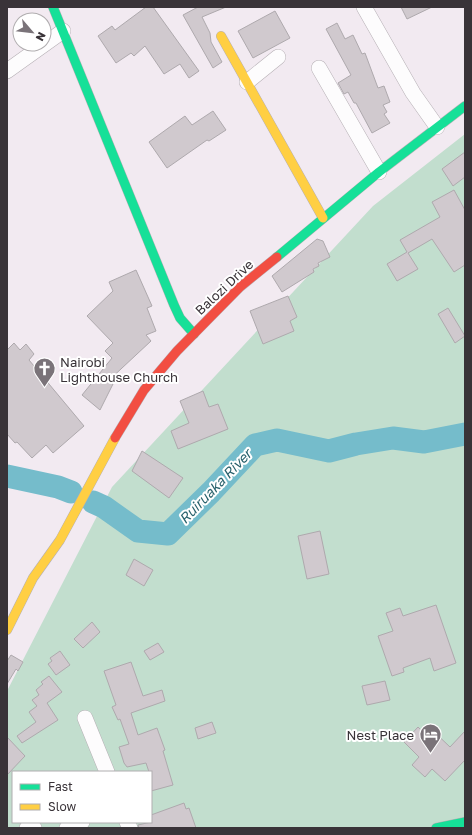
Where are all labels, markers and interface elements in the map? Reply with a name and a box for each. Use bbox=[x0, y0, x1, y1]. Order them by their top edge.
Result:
north arrow bbox=[12, 12, 52, 52]
text: N bbox=[34, 30, 49, 44]
street label: Balozi Drive bbox=[192, 256, 256, 318]
place label: Nairobi Lighthouse Church bbox=[60, 354, 178, 385]
church icon: Nairobi Lighthouse Church bbox=[32, 356, 58, 389]
water label: Ruiruaka River bbox=[175, 443, 257, 527]
hotel icon: Nest Place bbox=[417, 722, 443, 755]
place label: Nest Place bbox=[347, 727, 414, 743]
legend bbox=[12, 771, 152, 823]
text: Fast bbox=[48, 779, 73, 794]
text: Slow bbox=[48, 799, 76, 814]

